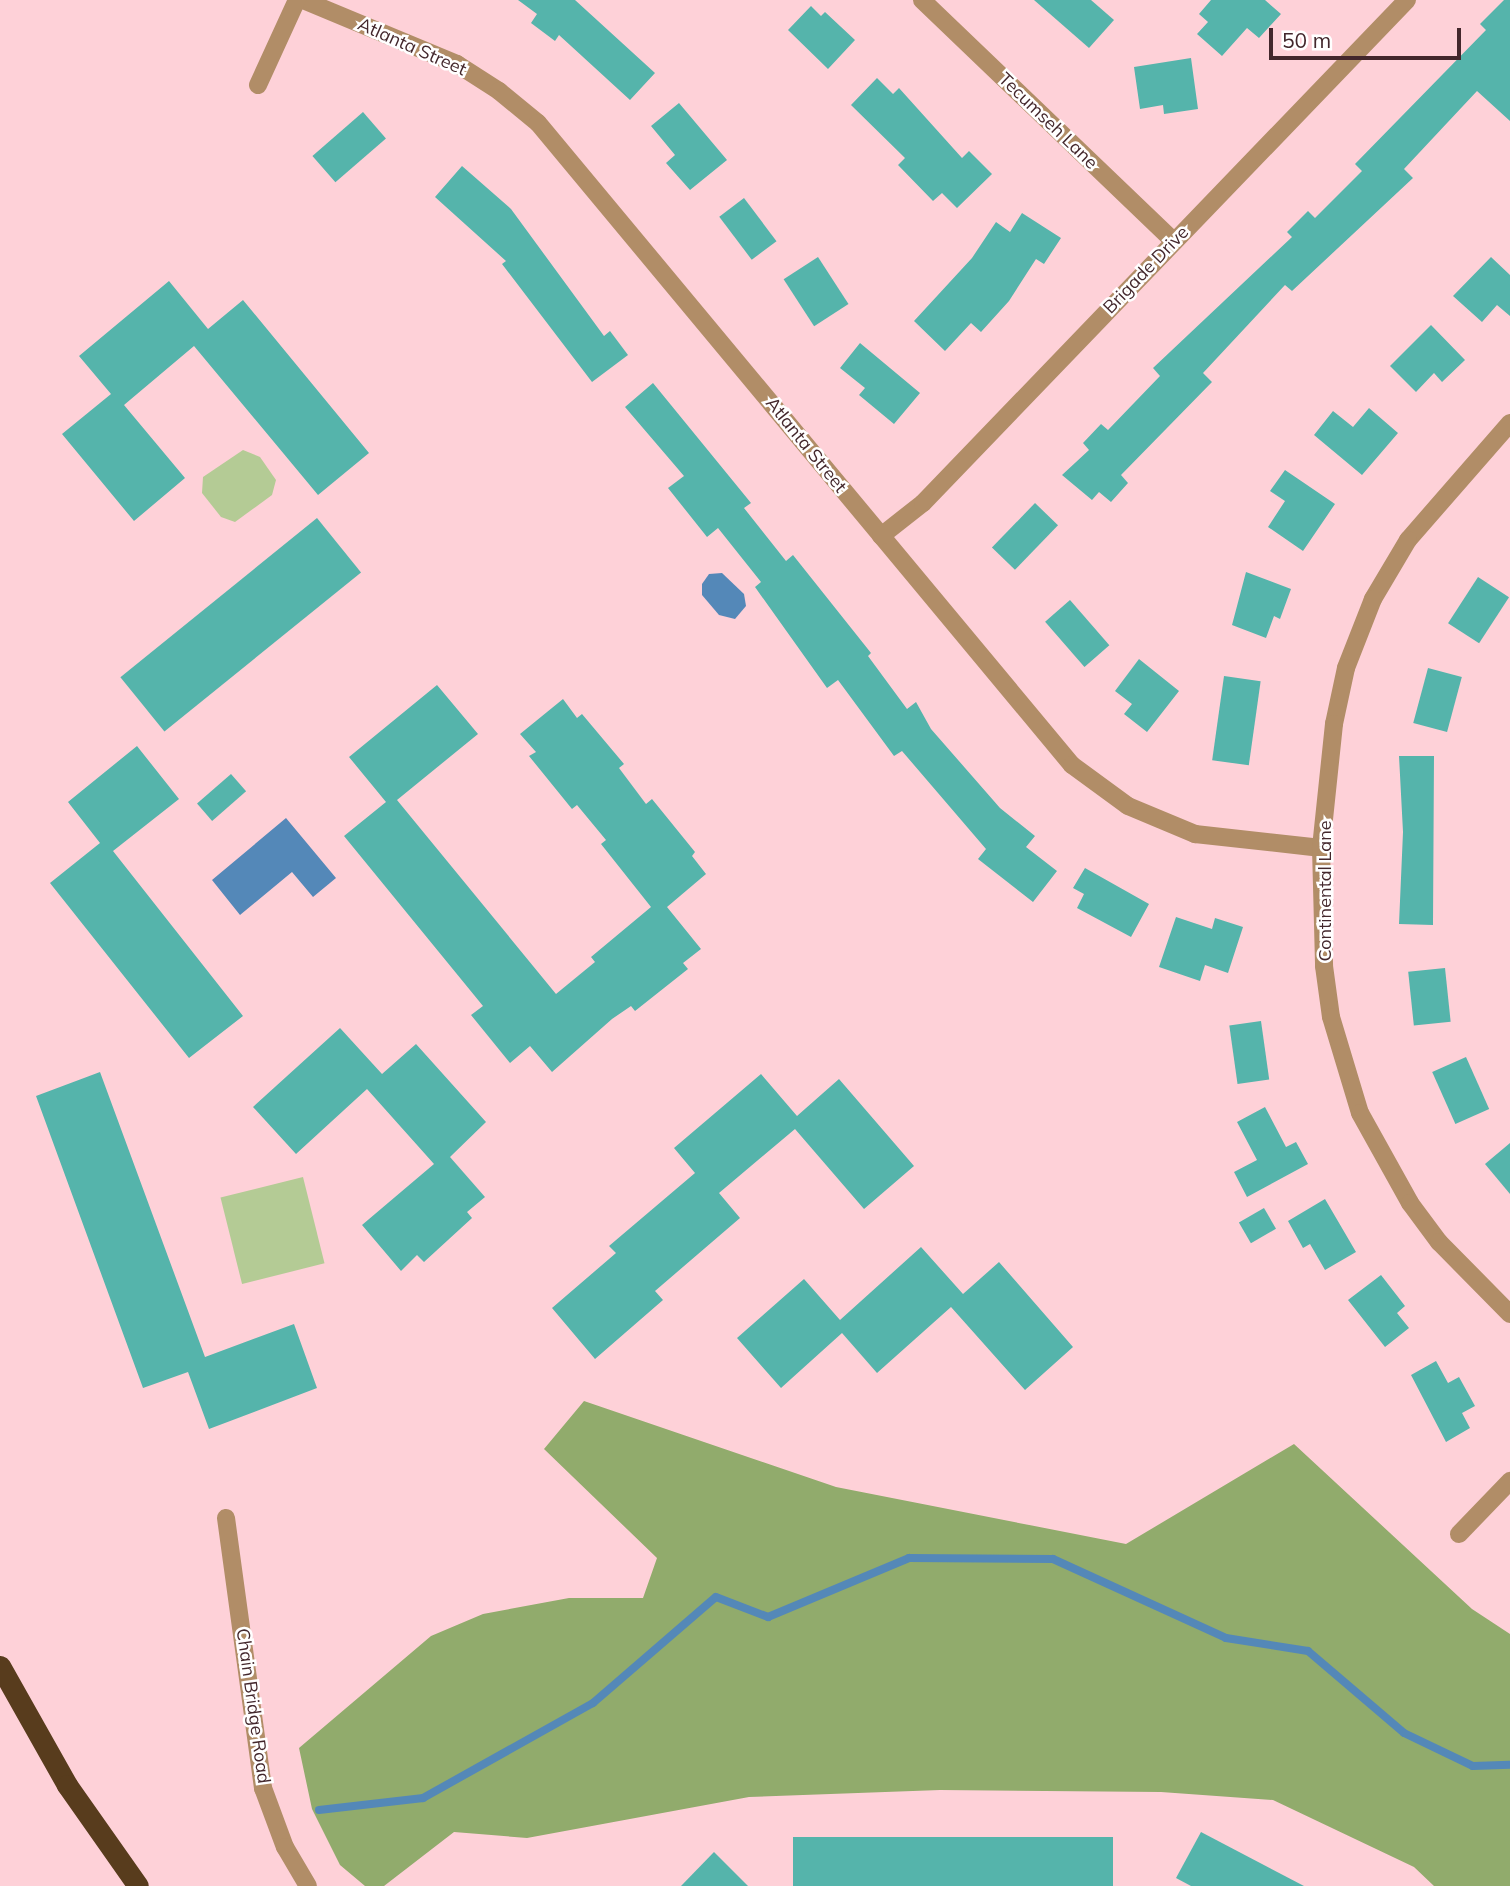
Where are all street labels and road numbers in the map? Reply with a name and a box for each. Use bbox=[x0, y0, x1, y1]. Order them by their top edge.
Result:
street label: Atlanta Street bbox=[354, 13, 470, 81]
street label: Tecumseh Lane bbox=[994, 68, 1102, 174]
street label: Brigade Drive bbox=[1099, 222, 1193, 318]
street label: Atlanta Street bbox=[761, 393, 851, 497]
street label: Continental Lane bbox=[1314, 820, 1336, 962]
street label: Chain Bridge Road bbox=[231, 1627, 275, 1785]

